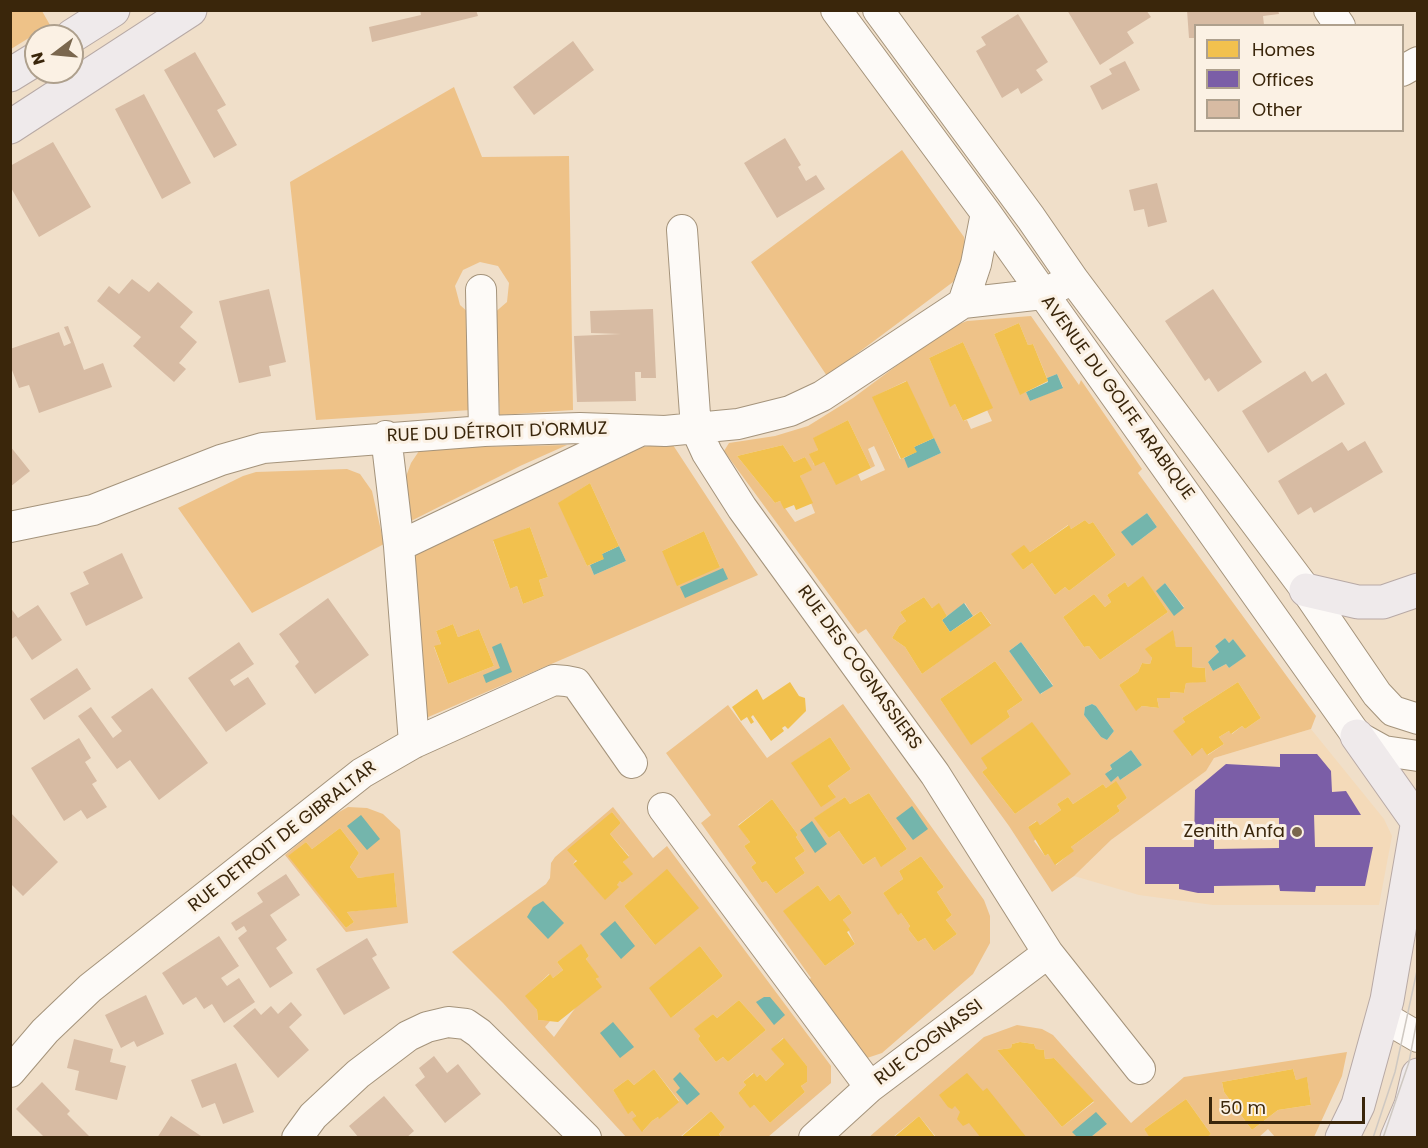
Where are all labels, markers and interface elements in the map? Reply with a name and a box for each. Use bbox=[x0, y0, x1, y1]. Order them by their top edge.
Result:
north arrow bbox=[24, 24, 84, 84]
legend bbox=[1194, 24, 1404, 132]
text: Homes bbox=[1252, 37, 1315, 62]
text: N bbox=[25, 50, 51, 68]
text: Offices bbox=[1252, 67, 1314, 92]
text: Other bbox=[1252, 97, 1302, 122]
street label: AVENUE DU GOLFE ARABIQUE bbox=[1036, 292, 1198, 504]
street label: RUE DU DÉTROIT D'ORMUZ bbox=[386, 418, 608, 448]
street label: RUE DES COGNASSIERS bbox=[792, 582, 926, 754]
street label: RUE DETROIT DE GIBRALTAR bbox=[185, 757, 381, 917]
place label: Zenith Anfa bbox=[1184, 821, 1285, 843]
marker: Zenith Anfa bbox=[1290, 825, 1304, 839]
street label: RUE COGNASSI bbox=[871, 995, 987, 1091]
scale bar bbox=[1212, 1085, 1368, 1123]
text: 50 m bbox=[1220, 1095, 1266, 1120]

